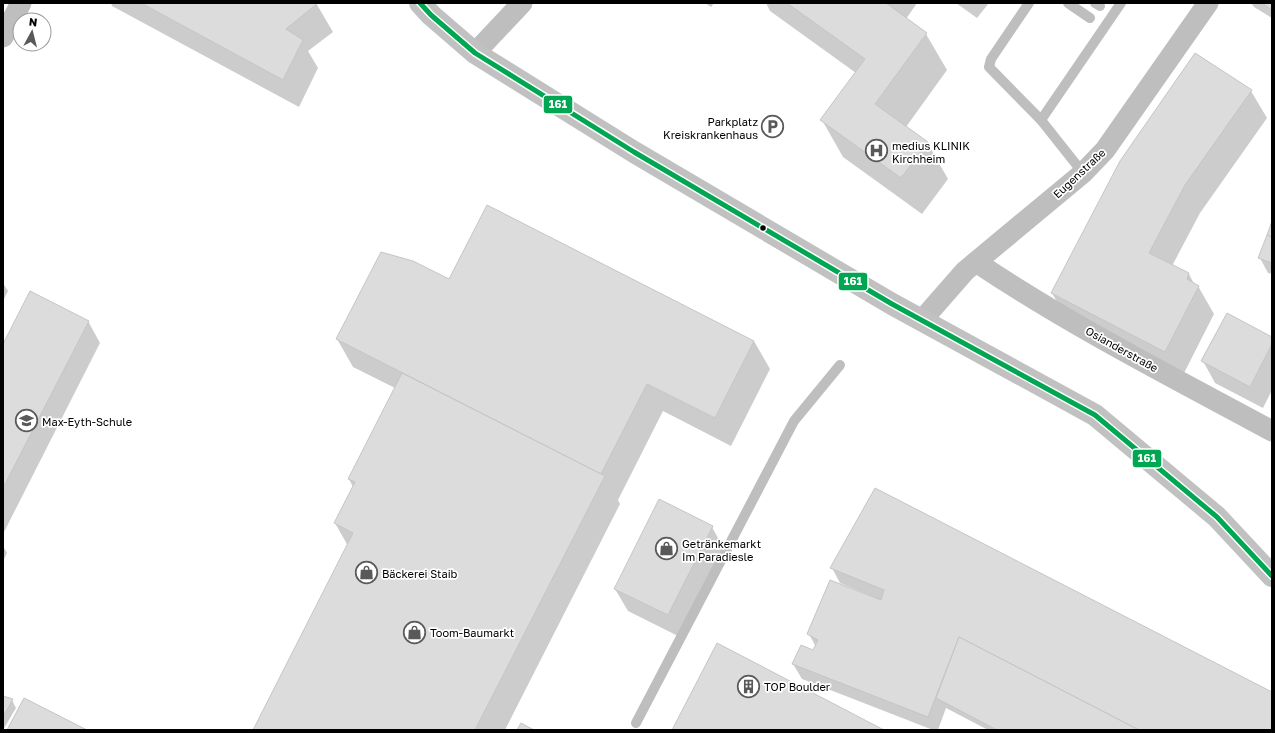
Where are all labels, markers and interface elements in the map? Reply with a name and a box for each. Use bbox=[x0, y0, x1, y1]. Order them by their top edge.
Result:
north arrow bbox=[12, 12, 52, 52]
text: N bbox=[28, 15, 38, 29]
line badge: 161 bbox=[543, 95, 573, 114]
text: 161 bbox=[549, 97, 567, 110]
parking icon: Parkplatz Kreiskrankenhaus bbox=[760, 114, 786, 140]
place label: Parkplatz Kreiskrankenhaus bbox=[663, 115, 758, 141]
hospital icon: medius KLINIK Kirchheim bbox=[864, 138, 890, 164]
place label: medius KLINIK Kirchheim bbox=[892, 139, 970, 165]
street label: Eugenstraße bbox=[1050, 146, 1108, 200]
unlabelled marker bbox=[758, 223, 768, 233]
line badge: 161 bbox=[838, 272, 868, 291]
text: 161 bbox=[844, 274, 862, 287]
street label: Osianderstraße bbox=[1084, 324, 1160, 374]
school or university icon: Max-Eyth-Schule bbox=[14, 408, 40, 434]
place label: Max-Eyth-Schule bbox=[42, 415, 132, 428]
line badge: 161 bbox=[1132, 449, 1162, 468]
text: 161 bbox=[1138, 451, 1156, 464]
shop icon: Getränkemarkt Im Paradiesle bbox=[654, 536, 680, 562]
place label: Getränkemarkt Im Paradiesle bbox=[682, 537, 761, 563]
shop icon: Bäckerei Staib bbox=[353, 560, 379, 586]
place label: Bäckerei Staib bbox=[382, 567, 458, 580]
shop icon: Toom-Baumarkt bbox=[401, 619, 427, 645]
place label: Toom-Baumarkt bbox=[430, 626, 514, 639]
building icon: TOP Boulder bbox=[735, 673, 761, 699]
place label: TOP Boulder bbox=[764, 680, 831, 693]

